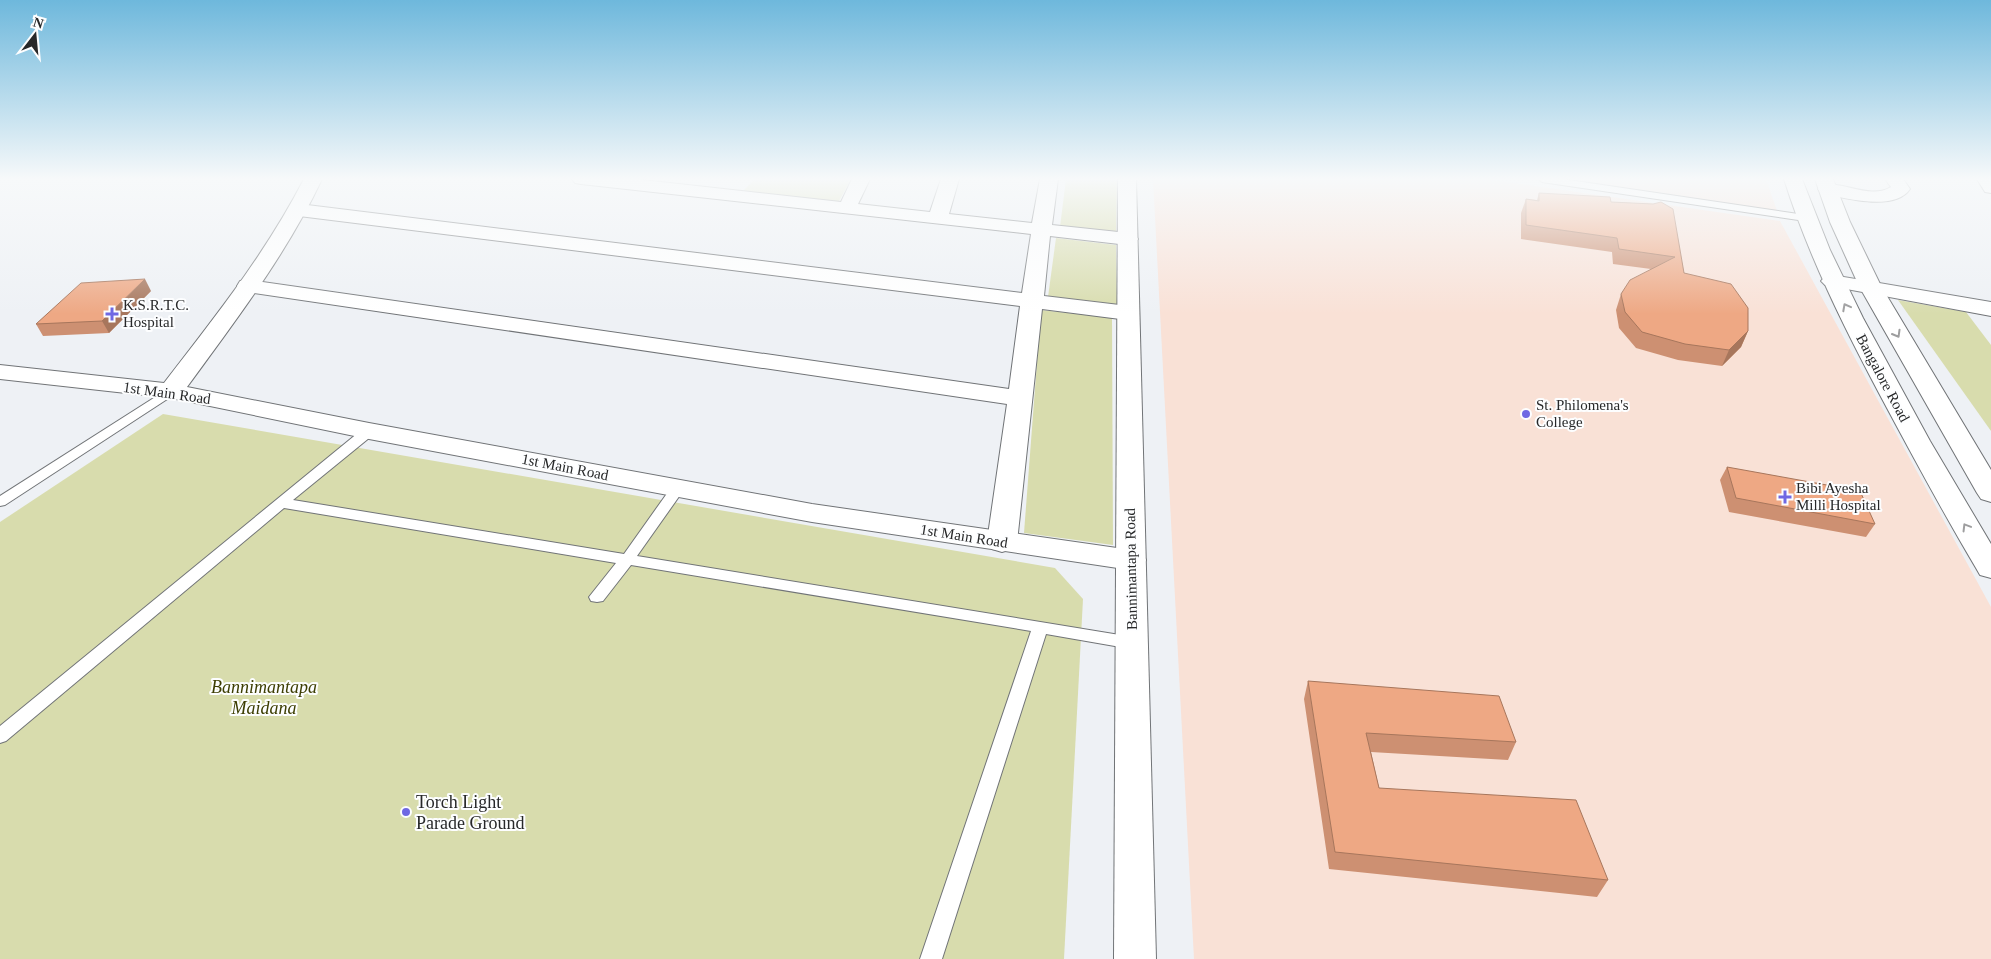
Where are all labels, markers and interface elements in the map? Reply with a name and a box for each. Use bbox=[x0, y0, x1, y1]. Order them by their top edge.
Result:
north arrow bbox=[10, 10, 60, 60]
text: N bbox=[32, 14, 45, 32]
place label: K.S.R.T.C. Hospital bbox=[123, 297, 189, 330]
one-way arrow bbox=[1842, 303, 1852, 312]
marker: K.S.R.T.C. Hospital bbox=[105, 307, 119, 321]
one-way arrow bbox=[1891, 328, 1901, 337]
street label: Bangalore Road bbox=[1853, 331, 1913, 425]
street label: 1st Main Road bbox=[122, 379, 212, 407]
place label: St. Philomena's College bbox=[1536, 397, 1629, 430]
marker: St. Philomena's College bbox=[1520, 408, 1532, 420]
street label: 1st Main Road bbox=[520, 451, 610, 483]
place label: Bibi Ayesha Milli Hospital bbox=[1796, 480, 1881, 513]
marker: Bibi Ayesha Milli Hospital bbox=[1778, 490, 1792, 504]
street label: Bannimantapa Road bbox=[1122, 507, 1140, 630]
street label: 1st Main Road bbox=[919, 521, 1009, 551]
one-way arrow bbox=[1962, 523, 1972, 532]
park label: Bannimantapa Maidana bbox=[211, 677, 317, 718]
place label: Torch Light Parade Ground bbox=[416, 792, 524, 833]
marker: Torch Light Parade Ground bbox=[400, 806, 412, 818]

